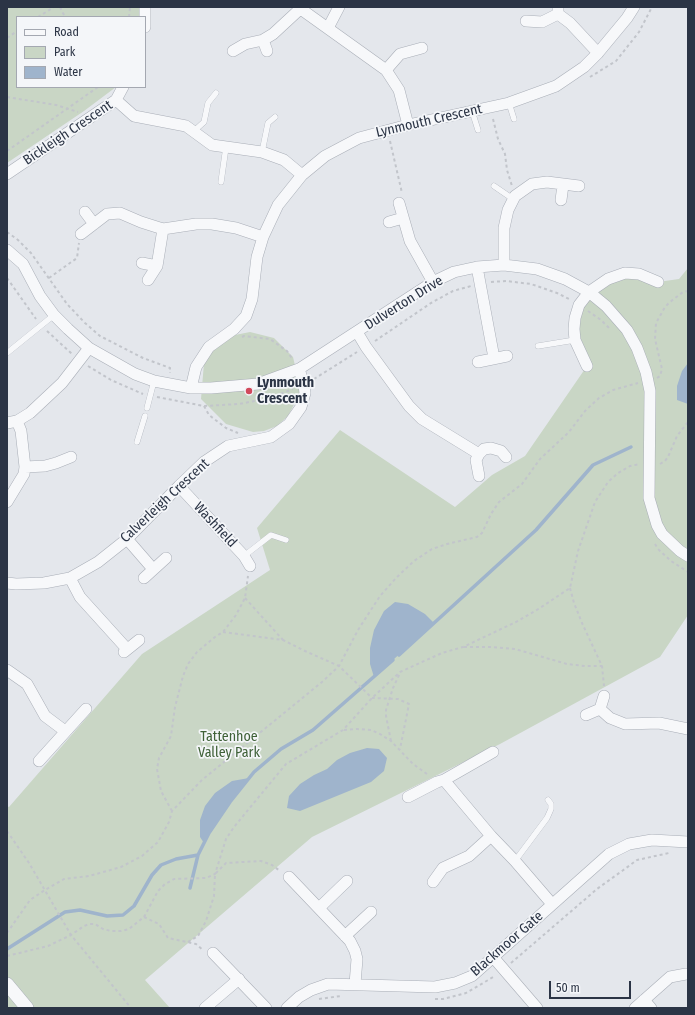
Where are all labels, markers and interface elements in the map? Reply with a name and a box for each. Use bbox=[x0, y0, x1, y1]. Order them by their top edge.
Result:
legend bbox=[16, 16, 146, 88]
text: Road bbox=[54, 25, 79, 39]
text: Park bbox=[54, 45, 75, 59]
text: Water bbox=[54, 65, 82, 79]
street label: Bickleigh Crescent bbox=[20, 97, 116, 169]
street label: Lynmouth Crescent bbox=[374, 101, 484, 141]
street label: Dulverton Drive bbox=[362, 272, 446, 334]
place label: Lynmouth Crescent bbox=[257, 375, 314, 408]
marker: Lynmouth Crescent bbox=[244, 386, 254, 396]
street label: Calverleigh Crescent bbox=[117, 455, 213, 547]
street label: Washfield bbox=[190, 499, 240, 551]
park label: Tattenhoe Valley Park bbox=[198, 729, 260, 762]
street label: Blackmoor Gate bbox=[467, 908, 547, 980]
scale bar bbox=[551, 973, 633, 999]
text: 50 m bbox=[556, 981, 580, 995]

